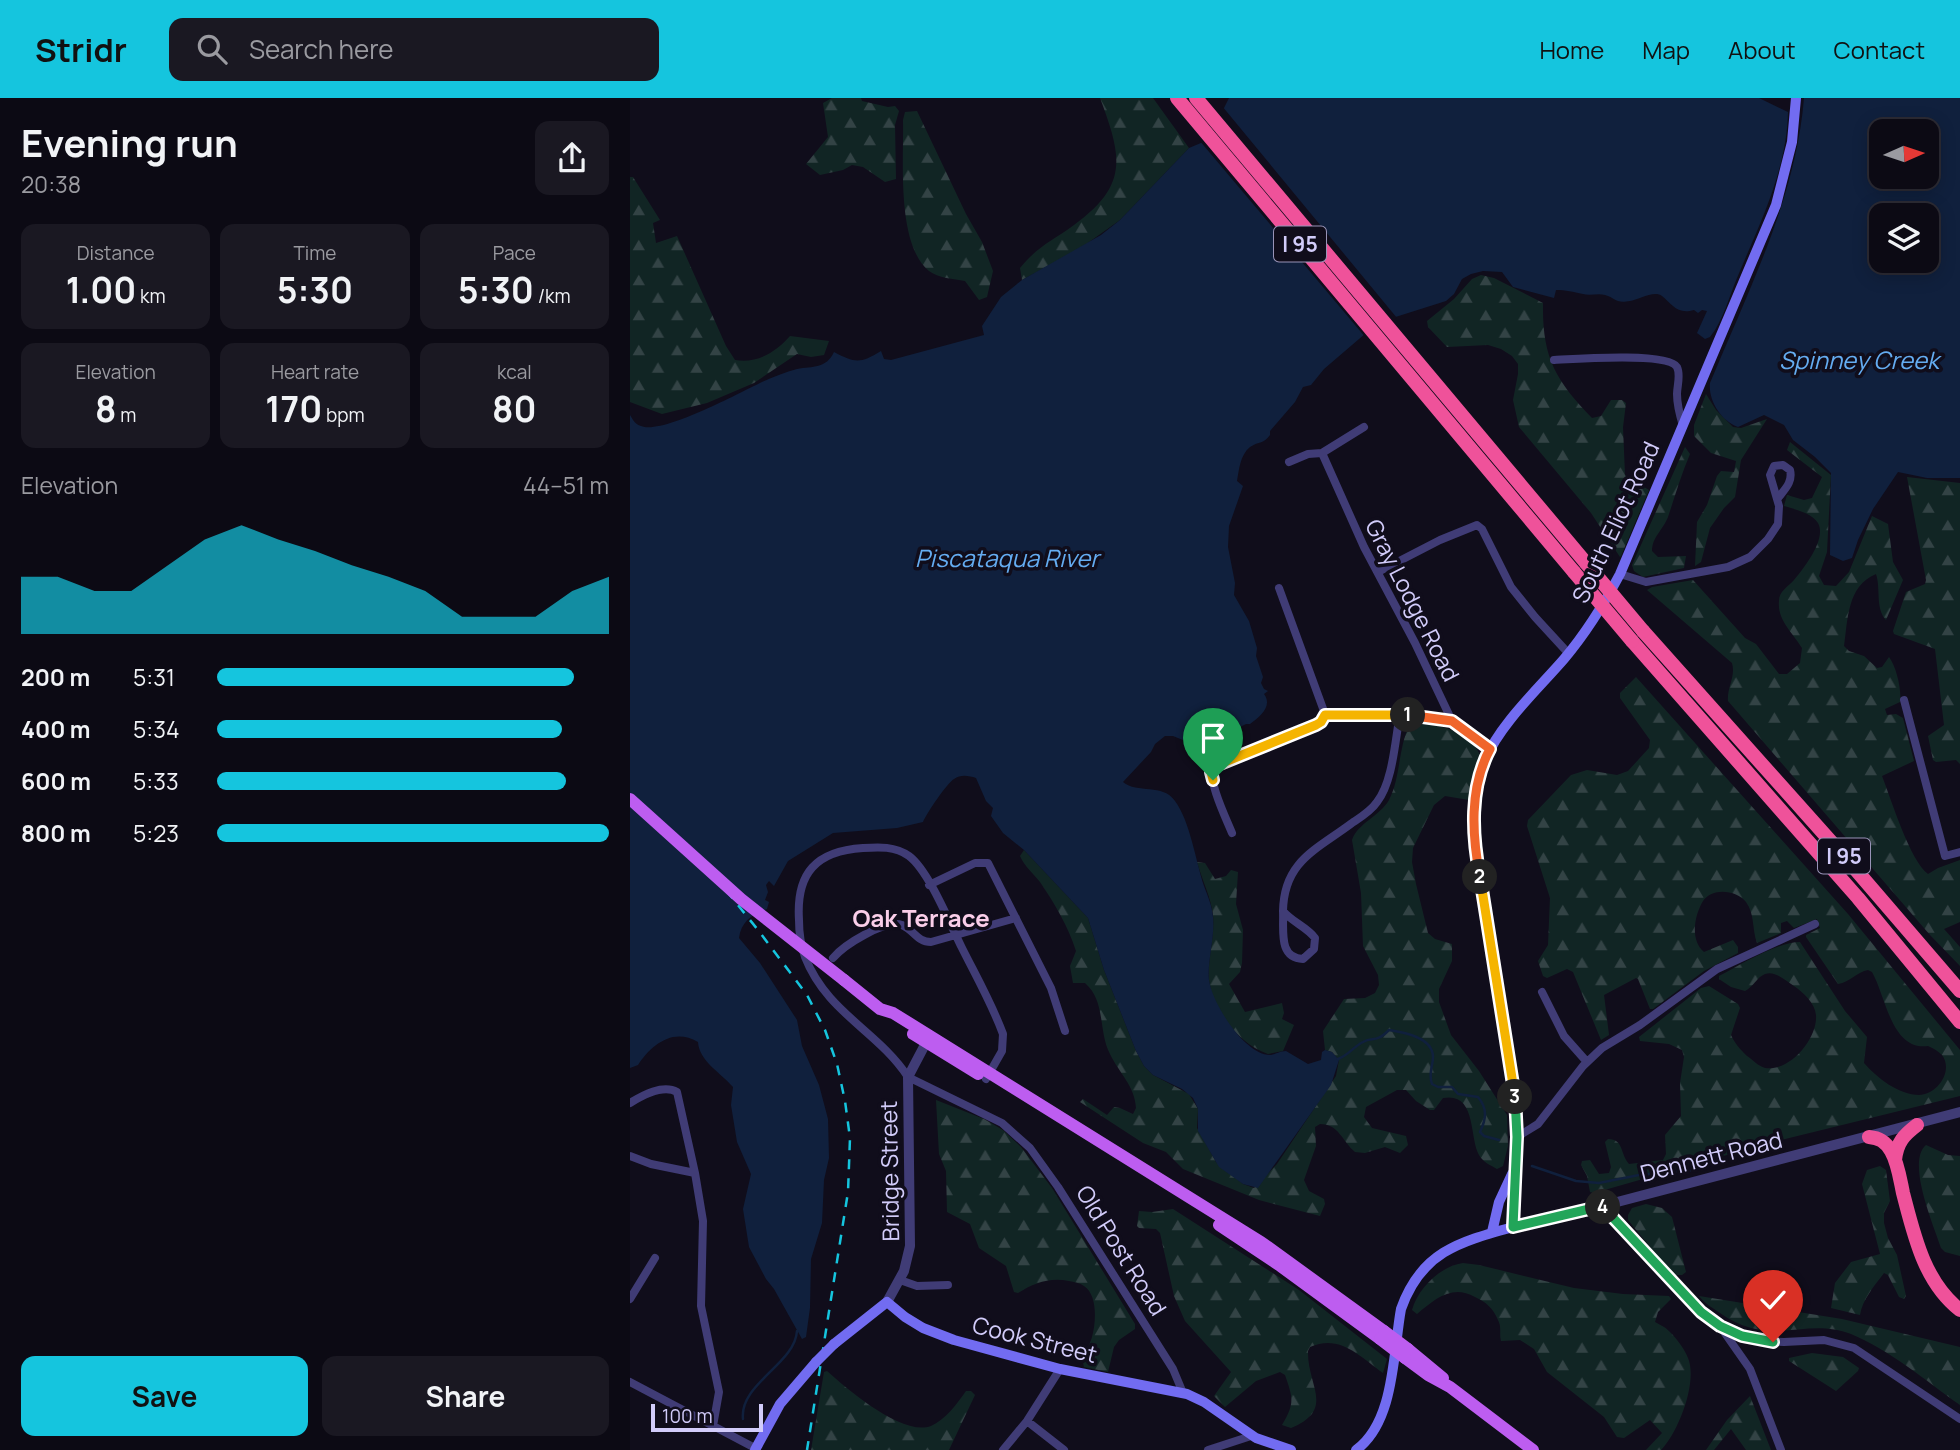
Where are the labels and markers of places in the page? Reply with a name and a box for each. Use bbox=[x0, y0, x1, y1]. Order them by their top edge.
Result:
pin: 1 bbox=[1390, 698, 1426, 732]
pin bbox=[1183, 708, 1243, 780]
pin: 2 bbox=[1462, 860, 1498, 894]
pin: 3 bbox=[1498, 1080, 1533, 1114]
pin: 4 bbox=[1586, 1190, 1620, 1224]
pin bbox=[1743, 1270, 1803, 1342]

